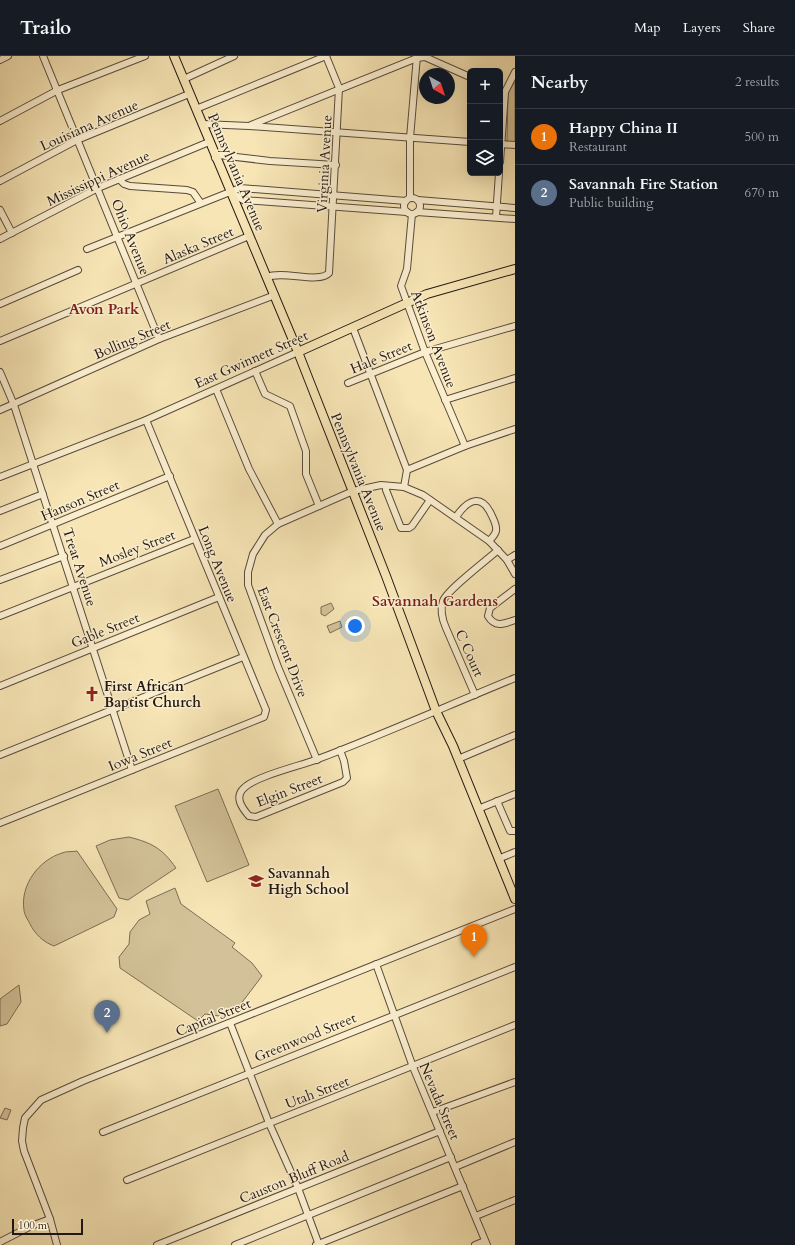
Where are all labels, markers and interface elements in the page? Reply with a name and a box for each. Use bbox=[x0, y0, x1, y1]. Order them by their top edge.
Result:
text: Trailo bbox=[20, 15, 71, 41]
text: Map bbox=[634, 18, 661, 37]
text: Layers bbox=[683, 18, 721, 37]
text: Share bbox=[743, 18, 775, 37]
north arrow bbox=[419, 68, 455, 104]
map controls bbox=[467, 68, 503, 176]
button: + bbox=[467, 68, 503, 104]
text: Nearby bbox=[531, 71, 588, 94]
text: 2 results bbox=[735, 73, 779, 91]
street label: Louisiana Avenue bbox=[37, 95, 141, 156]
button: − bbox=[467, 104, 503, 140]
street label: Pennsylvania Avenue bbox=[203, 110, 270, 234]
street label: Virginia Avenue bbox=[312, 114, 337, 214]
text: Happy China II bbox=[569, 118, 678, 138]
text: 1 bbox=[541, 128, 547, 146]
text: 500 m bbox=[745, 128, 779, 146]
text: Restaurant bbox=[569, 138, 627, 156]
button: layers bbox=[467, 140, 503, 176]
street label: Mississippi Avenue bbox=[44, 146, 153, 211]
text: Savannah Fire Station bbox=[569, 174, 718, 194]
text: 2 bbox=[541, 184, 547, 202]
text: 670 m bbox=[745, 184, 779, 202]
text: Public building bbox=[569, 194, 654, 212]
street label: Ohio Avenue bbox=[107, 196, 154, 278]
street label: Alaska Street bbox=[160, 222, 237, 269]
street label: Atkinson Avenue bbox=[406, 288, 461, 391]
district label: Avon Park bbox=[69, 299, 140, 319]
street label: Bolling Street bbox=[91, 315, 174, 364]
street label: East Gwinnett Street bbox=[191, 326, 311, 393]
street label: Hale Street bbox=[347, 336, 415, 378]
street label: Pennsylvania Avenue bbox=[326, 410, 391, 534]
street label: Hanson Street bbox=[38, 475, 123, 525]
street label: Long Avenue bbox=[194, 523, 242, 605]
street label: Mosley Street bbox=[96, 525, 179, 572]
street label: Treat Avenue bbox=[58, 526, 101, 609]
street label: East Crescent Drive bbox=[253, 584, 312, 700]
district label: Savannah Gardens bbox=[372, 591, 498, 611]
street label: Gable Street bbox=[68, 608, 143, 653]
your location bbox=[345, 616, 365, 636]
street label: C Court bbox=[451, 627, 489, 680]
place label: First African Baptist Church bbox=[104, 677, 201, 712]
church icon: First African Baptist Church bbox=[83, 685, 101, 703]
street label: Iowa Street bbox=[106, 733, 175, 776]
street label: Elgin Street bbox=[253, 769, 326, 812]
place label: Savannah High School bbox=[268, 864, 349, 899]
school or university icon: Savannah High School bbox=[247, 872, 265, 890]
pin: 1 bbox=[461, 924, 487, 957]
street label: Capital Street bbox=[173, 994, 254, 1041]
pin: 2 bbox=[94, 1000, 120, 1033]
street label: Greenwood Street bbox=[252, 1008, 359, 1067]
street label: Nevada Street bbox=[415, 1060, 465, 1143]
street label: Utah Street bbox=[282, 1071, 352, 1113]
street label: Causton Bluff Road bbox=[237, 1147, 352, 1208]
scale bar bbox=[12, 1217, 83, 1236]
text: 100 m bbox=[18, 1218, 47, 1233]

